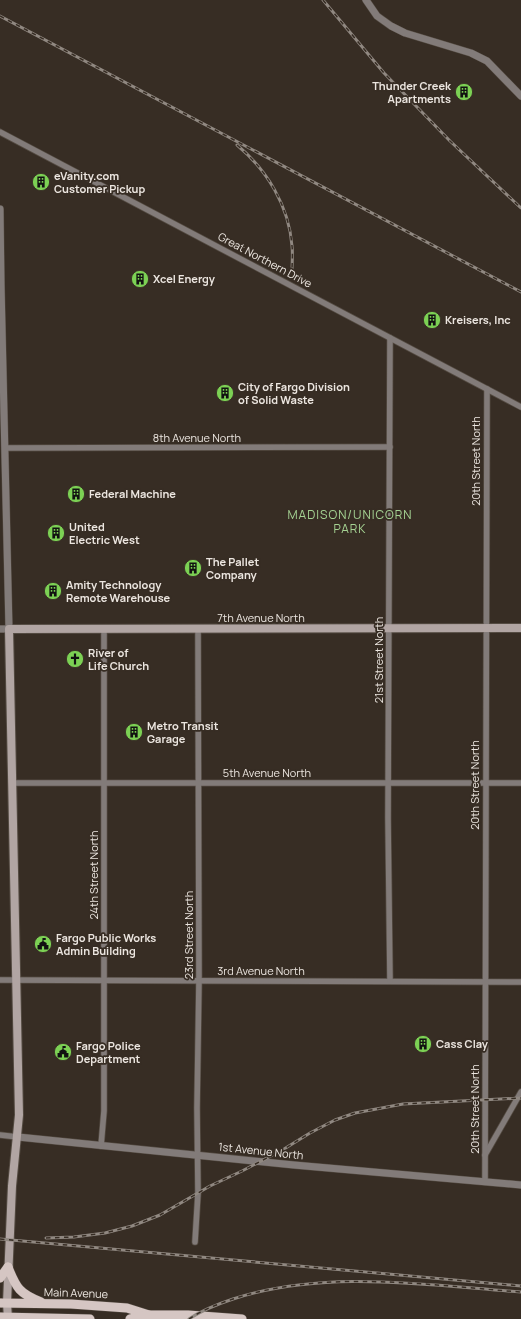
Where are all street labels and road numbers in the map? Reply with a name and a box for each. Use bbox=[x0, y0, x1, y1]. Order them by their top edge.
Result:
street label: Great Northern Drive bbox=[216, 228, 315, 291]
street label: 20th Street North bbox=[468, 416, 483, 506]
street label: 8th Avenue North bbox=[153, 430, 241, 445]
street label: 7th Avenue North bbox=[217, 610, 305, 625]
street label: 21st Street North bbox=[371, 617, 386, 703]
street label: 20th Street North bbox=[467, 740, 482, 830]
street label: 5th Avenue North bbox=[223, 765, 311, 780]
street label: 24th Street North bbox=[86, 830, 101, 920]
street label: 23rd Street North bbox=[181, 891, 196, 979]
street label: 3rd Avenue North bbox=[217, 963, 305, 978]
street label: 20th Street North bbox=[467, 1064, 482, 1154]
street label: 1st Avenue North bbox=[218, 1139, 304, 1162]
street label: Main Avenue bbox=[44, 1284, 109, 1301]

